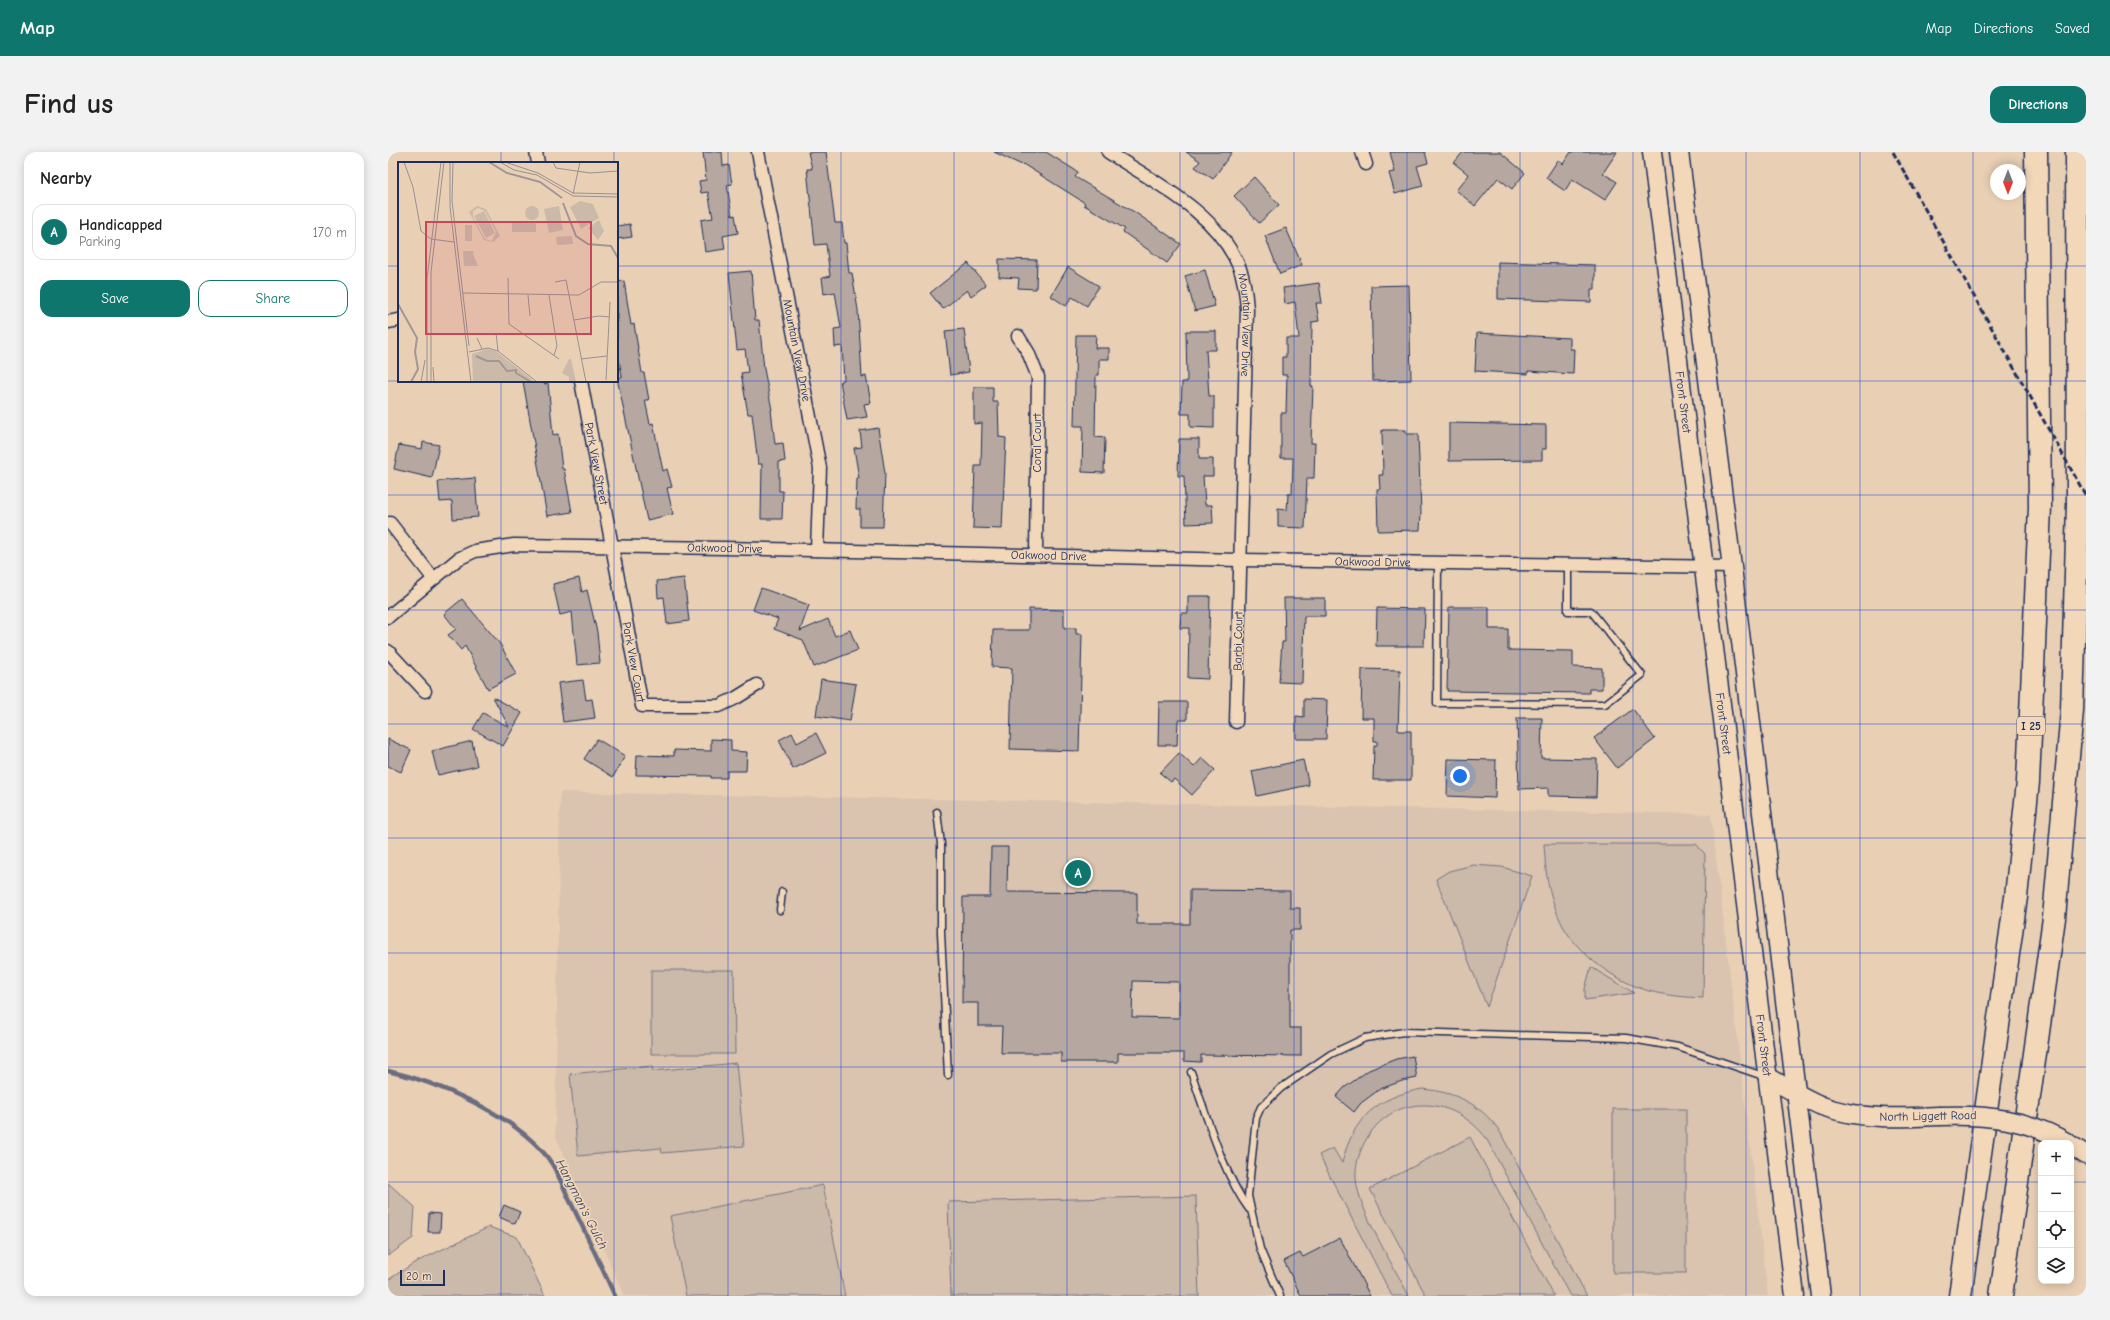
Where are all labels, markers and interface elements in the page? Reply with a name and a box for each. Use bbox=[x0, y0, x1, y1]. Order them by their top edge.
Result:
text: Map bbox=[20, 17, 55, 39]
text: Map bbox=[1925, 20, 1952, 37]
text: Directions bbox=[1974, 20, 2033, 37]
text: Saved bbox=[2055, 20, 2090, 37]
button: Directions bbox=[1990, 86, 2086, 123]
text: Find us bbox=[24, 88, 113, 120]
inset map bbox=[398, 162, 618, 382]
north arrow bbox=[1990, 164, 2026, 200]
text: Nearby bbox=[40, 169, 91, 188]
text: Handicapped bbox=[79, 216, 162, 234]
text: A bbox=[50, 225, 58, 240]
text: 170 m bbox=[313, 225, 347, 240]
text: Parking bbox=[79, 234, 121, 249]
street label: Mountain View Drive bbox=[1235, 271, 1254, 377]
button: Save bbox=[40, 280, 190, 317]
button: Share bbox=[198, 280, 348, 317]
street label: Mountain View Drive bbox=[780, 298, 814, 403]
street label: Front Street bbox=[1672, 370, 1694, 434]
street label: Coral Court bbox=[1030, 413, 1044, 473]
street label: Park View Street bbox=[582, 421, 611, 506]
street label: Oakwood Drive bbox=[687, 540, 763, 556]
street label: Oakwood Drive bbox=[1011, 548, 1087, 563]
street label: Oakwood Drive bbox=[1335, 554, 1411, 569]
street label: Barbi Court bbox=[1230, 611, 1246, 671]
street label: Park View Court bbox=[619, 621, 648, 704]
street label: Front Street bbox=[1713, 692, 1734, 756]
road number: I 25 bbox=[2017, 717, 2045, 735]
your location bbox=[1450, 766, 1470, 786]
pin: A bbox=[1065, 858, 1091, 888]
street label: Front Street bbox=[1753, 1013, 1774, 1077]
street label: North Liggett Road bbox=[1879, 1108, 1977, 1124]
map controls bbox=[2038, 1140, 2074, 1284]
button: + bbox=[2038, 1140, 2074, 1176]
water label: Hangman's Gulch bbox=[553, 1156, 611, 1252]
button: − bbox=[2038, 1176, 2074, 1212]
button: locate bbox=[2038, 1212, 2074, 1248]
button: layers bbox=[2038, 1248, 2074, 1284]
scale bar bbox=[400, 1268, 445, 1287]
text: 20 m bbox=[406, 1270, 431, 1283]

